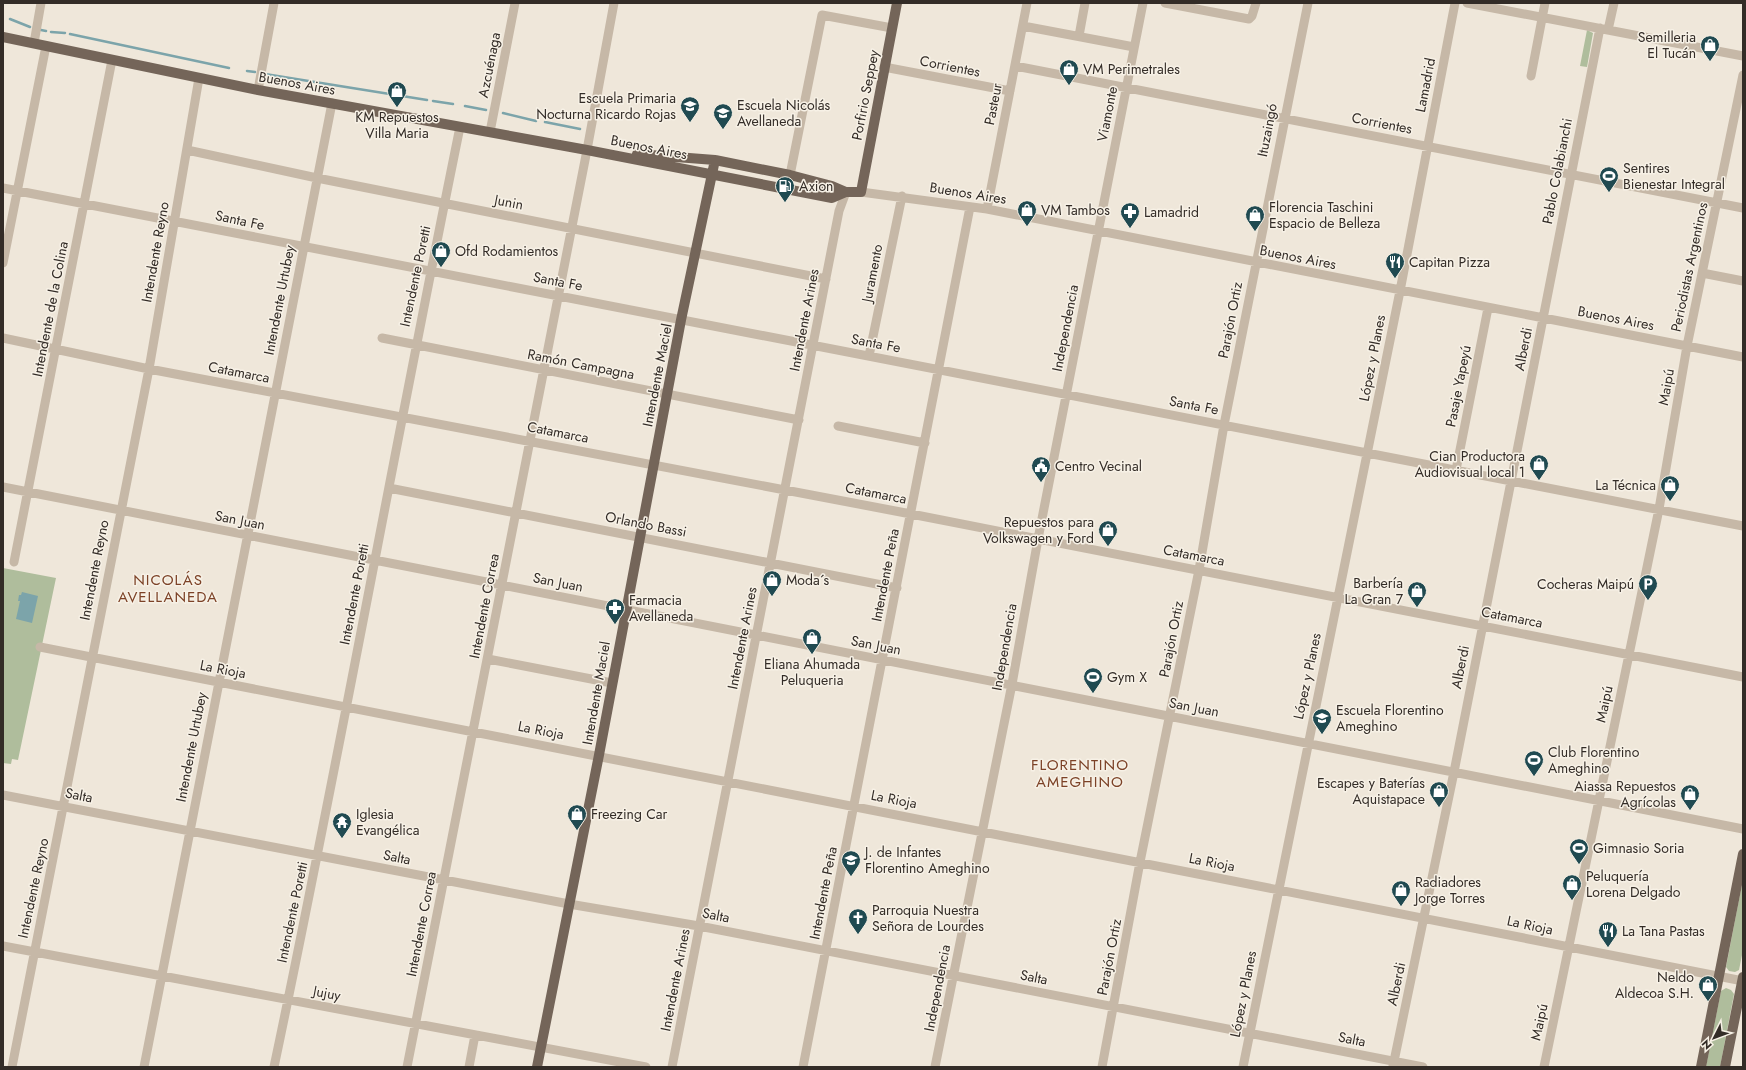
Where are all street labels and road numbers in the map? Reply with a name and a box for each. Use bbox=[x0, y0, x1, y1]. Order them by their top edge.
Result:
street label: Azcuénaga bbox=[473, 31, 505, 99]
street label: Porfirio Seppey bbox=[846, 47, 884, 142]
street label: Corrientes bbox=[918, 50, 982, 82]
street label: Lamadrid bbox=[1410, 56, 1440, 114]
street label: Buenos Aires bbox=[257, 66, 337, 100]
street label: Pasteur bbox=[979, 81, 1007, 127]
street label: Viamonte bbox=[1092, 85, 1122, 143]
street label: Ituzaingó bbox=[1252, 101, 1282, 158]
street label: Corrientes bbox=[1350, 107, 1414, 139]
street label: Pablo Colabianchi bbox=[1537, 116, 1577, 226]
street label: Buenos Aires bbox=[609, 130, 689, 164]
street label: Buenos Aires bbox=[928, 177, 1008, 209]
street label: Junin bbox=[491, 189, 525, 215]
street label: Intendente Reyno bbox=[136, 200, 174, 304]
street label: Periodistas Argentinos bbox=[1666, 200, 1713, 334]
street label: Santa Fe bbox=[214, 205, 266, 235]
street label: Intendente Poretti bbox=[395, 224, 435, 328]
street label: Intendente de la Colina bbox=[27, 239, 73, 379]
street label: Buenos Aires bbox=[1258, 240, 1338, 274]
street label: Juramento bbox=[856, 242, 887, 306]
street label: Intendente Urtubey bbox=[259, 243, 300, 357]
street label: Santa Fe bbox=[532, 266, 584, 296]
street label: Intendente Arines bbox=[784, 267, 824, 373]
street label: Parajón Ortiz bbox=[1213, 280, 1247, 360]
street label: Independencia bbox=[1047, 283, 1083, 373]
street label: Buenos Aires bbox=[1576, 301, 1656, 335]
street label: López y Planes bbox=[1354, 313, 1390, 403]
street label: Intendente Maciel bbox=[637, 322, 677, 428]
street label: Alberdi bbox=[1509, 325, 1537, 373]
street label: Santa Fe bbox=[850, 328, 902, 358]
street label: Pasaje Yapeyú bbox=[1440, 343, 1476, 429]
street label: Ramón Campagna bbox=[526, 344, 636, 384]
street label: Catamarca bbox=[207, 356, 271, 388]
street label: Maipú bbox=[1653, 367, 1679, 407]
street label: Santa Fe bbox=[1168, 390, 1220, 420]
street label: Catamarca bbox=[526, 416, 590, 448]
street label: Catamarca bbox=[844, 477, 908, 509]
street label: San Juan bbox=[213, 505, 267, 535]
street label: Orlando Bassi bbox=[604, 506, 688, 542]
street label: Intendente Reyno bbox=[74, 518, 114, 622]
street label: Intendente Peña bbox=[866, 527, 904, 623]
street label: Catamarca bbox=[1162, 539, 1226, 571]
street label: Intendente Poretti bbox=[334, 541, 374, 647]
street label: Intendente Correa bbox=[464, 552, 504, 660]
street label: San Juan bbox=[531, 567, 585, 597]
street label: Intendente Arines bbox=[722, 585, 762, 691]
street label: Parajón Ortiz bbox=[1154, 599, 1188, 679]
street label: Catamarca bbox=[1480, 601, 1544, 633]
street label: Independencia bbox=[987, 602, 1021, 692]
street label: San Juan bbox=[849, 630, 903, 660]
street label: López y Planes bbox=[1288, 631, 1326, 721]
street label: Intendente Maciel bbox=[577, 640, 615, 746]
street label: Alberdi bbox=[1446, 643, 1474, 691]
street label: La Rioja bbox=[198, 655, 248, 683]
street label: Maipú bbox=[1590, 684, 1618, 724]
street label: Intendente Urtubey bbox=[171, 690, 212, 804]
street label: San Juan bbox=[1167, 692, 1221, 722]
street label: La Rioja bbox=[516, 716, 566, 744]
street label: Salta bbox=[63, 783, 95, 807]
street label: La Rioja bbox=[869, 785, 919, 813]
street label: Intendente Reyno bbox=[13, 836, 53, 940]
street label: Salta bbox=[381, 845, 413, 869]
street label: Intendente Peña bbox=[804, 845, 842, 941]
street label: La Rioja bbox=[1187, 848, 1237, 876]
street label: Intendente Poretti bbox=[272, 860, 312, 964]
street label: Intendente Correa bbox=[401, 870, 441, 978]
street label: Salta bbox=[700, 903, 732, 927]
street label: La Rioja bbox=[1505, 910, 1555, 940]
street label: Parajón Ortiz bbox=[1092, 917, 1126, 997]
street label: Intendente Arines bbox=[655, 927, 695, 1033]
street label: Independencia bbox=[919, 943, 955, 1033]
street label: López y Planes bbox=[1225, 949, 1261, 1039]
street label: Alberdi bbox=[1382, 960, 1410, 1008]
street label: Salta bbox=[1018, 965, 1050, 989]
street label: Jujuy bbox=[310, 980, 343, 1006]
street label: Maipú bbox=[1525, 1002, 1553, 1042]
street label: Salta bbox=[1336, 1027, 1368, 1051]

